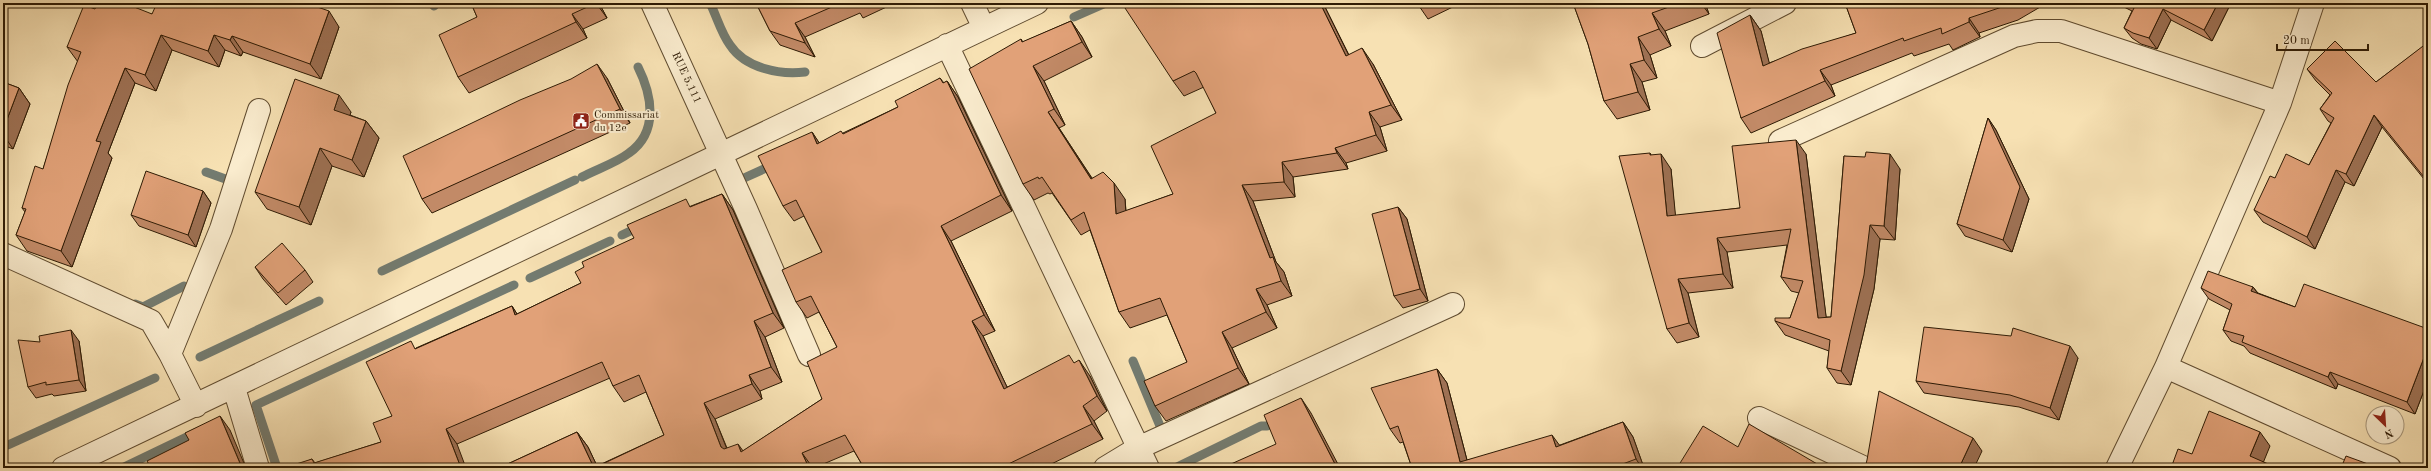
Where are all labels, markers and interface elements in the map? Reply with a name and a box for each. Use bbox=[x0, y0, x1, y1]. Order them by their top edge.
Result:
scale bar bbox=[2277, 26, 2368, 52]
text: 20 m bbox=[2283, 35, 2310, 47]
street label: RUE 5.111 bbox=[669, 51, 703, 105]
place label: Commissariat du 12e bbox=[594, 110, 659, 134]
public building icon: Commissariat du 12e bbox=[571, 111, 591, 131]
north arrow bbox=[2365, 405, 2405, 445]
text: N bbox=[2382, 426, 2395, 440]

